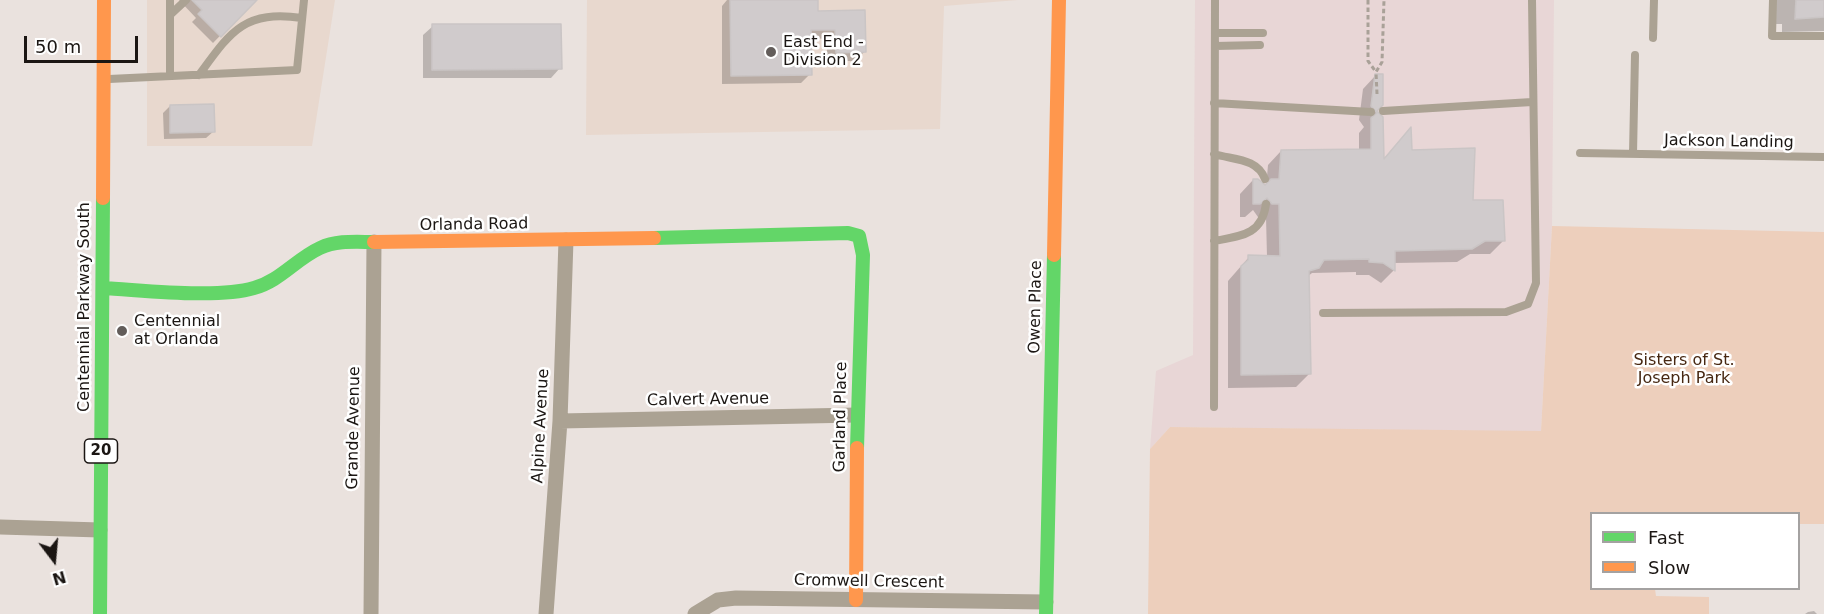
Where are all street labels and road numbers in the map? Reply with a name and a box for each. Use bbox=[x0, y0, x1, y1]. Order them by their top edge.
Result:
street label: Jackson Landing bbox=[1664, 131, 1794, 153]
street label: Centennial Parkway South bbox=[75, 202, 95, 412]
street label: Orlanda Road bbox=[419, 214, 529, 236]
street label: Owen Place bbox=[1026, 260, 1046, 354]
street label: Garland Place bbox=[830, 361, 852, 473]
street label: Grande Avenue bbox=[343, 366, 365, 490]
street label: Alpine Avenue bbox=[528, 368, 554, 484]
street label: Calvert Avenue bbox=[647, 389, 769, 411]
road number: 20 bbox=[84, 439, 118, 463]
street label: Cromwell Crescent bbox=[794, 571, 944, 593]

